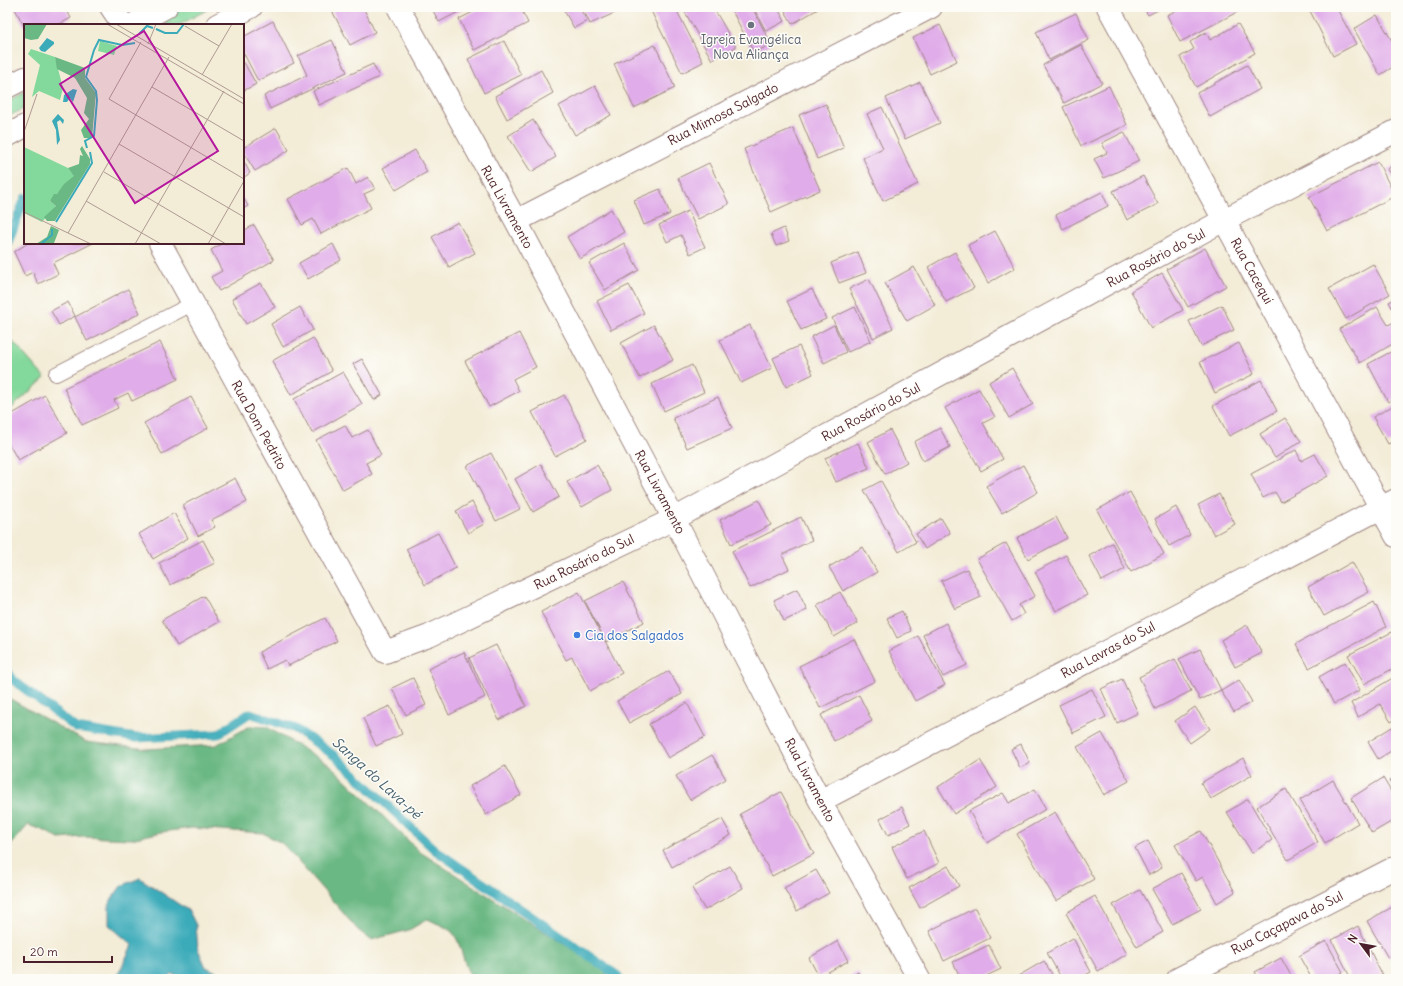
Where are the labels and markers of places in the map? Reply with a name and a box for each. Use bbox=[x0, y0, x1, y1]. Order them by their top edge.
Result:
marker: Igreja Evangélica Nova Aliança bbox=[746, 20, 756, 30]
place label: Igreja Evangélica Nova Aliança bbox=[701, 31, 801, 63]
place label: Cia dos Salgados bbox=[585, 627, 684, 644]
marker: Cia dos Salgados bbox=[572, 630, 582, 640]

